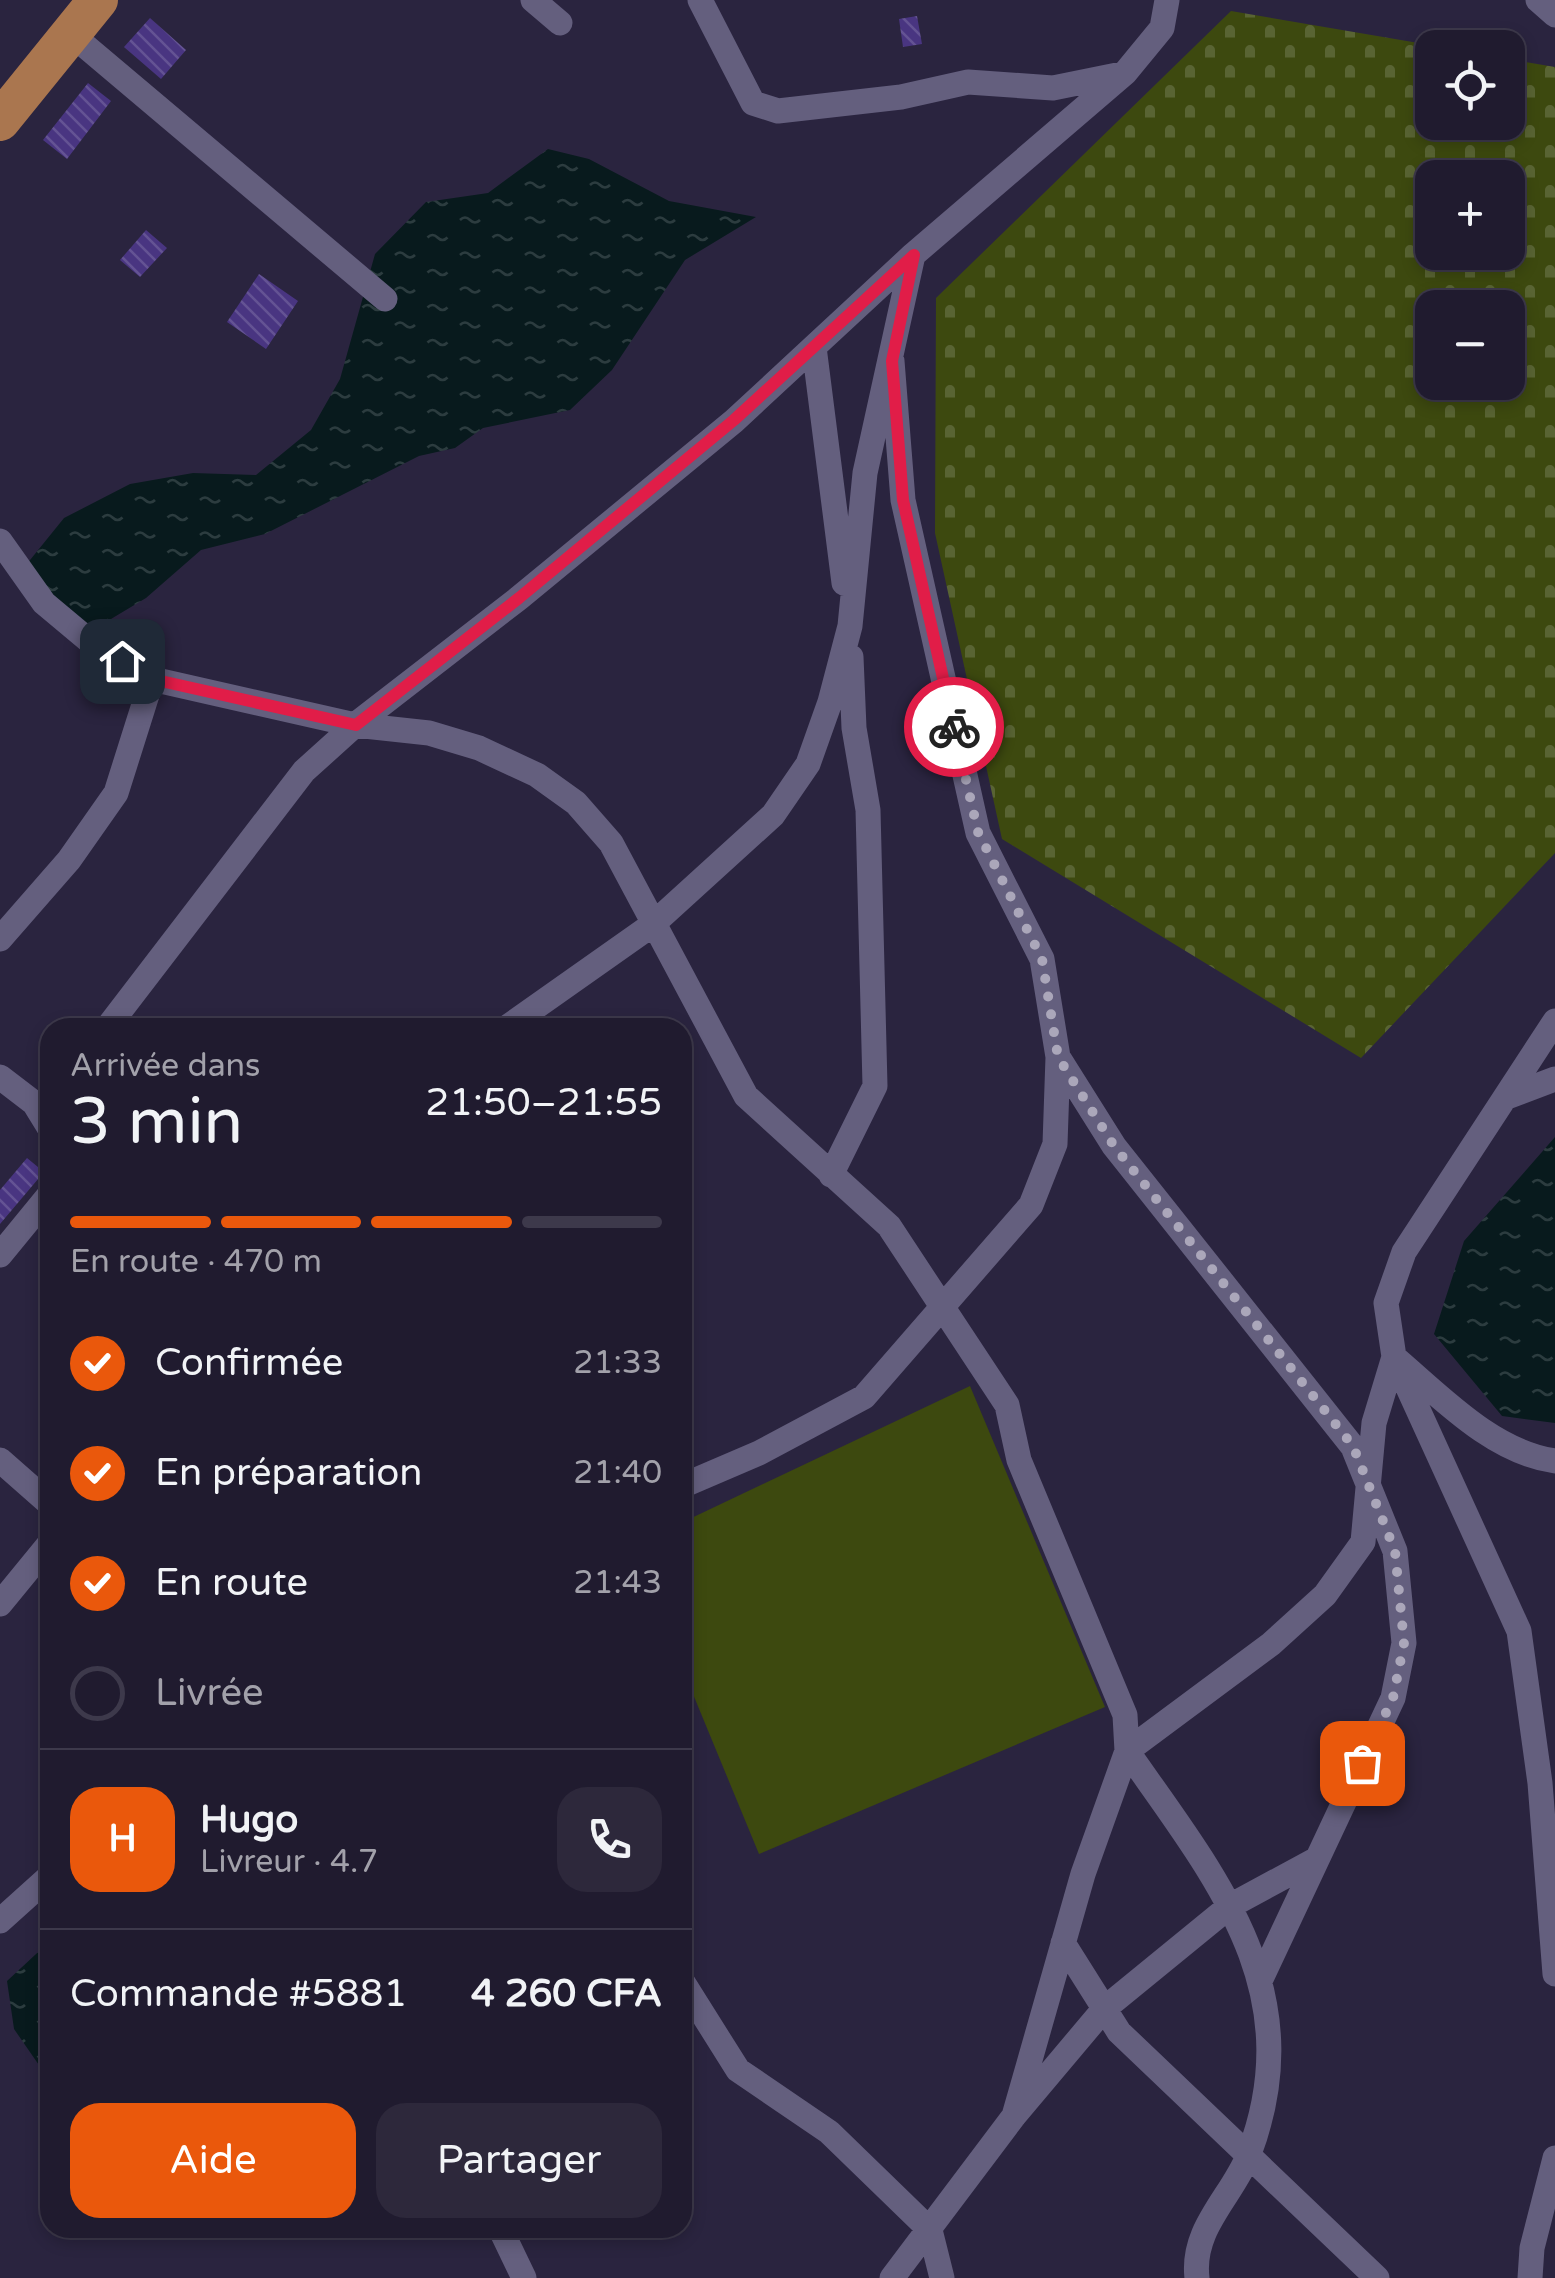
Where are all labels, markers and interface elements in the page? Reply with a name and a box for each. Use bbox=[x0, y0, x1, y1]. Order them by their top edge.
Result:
map controls bbox=[1415, 30, 1525, 400]
button: locate bbox=[1415, 30, 1525, 140]
button: + bbox=[1415, 160, 1525, 270]
button: − bbox=[1415, 290, 1525, 400]
pin bbox=[80, 619, 165, 704]
icon: home bbox=[95, 634, 150, 689]
courier bbox=[904, 677, 1004, 777]
icon: bike bbox=[927, 700, 982, 755]
text: Arrivée dans bbox=[70, 1047, 260, 1085]
text: 21:50–21:55 bbox=[425, 1080, 662, 1126]
text: 3 min bbox=[70, 1083, 243, 1162]
text: En route · 470 m bbox=[70, 1243, 322, 1281]
icon: check bbox=[70, 1336, 125, 1391]
text: Confirmée bbox=[155, 1340, 343, 1386]
text: 21:33 bbox=[573, 1344, 662, 1382]
icon: check bbox=[70, 1446, 125, 1501]
text: En préparation bbox=[155, 1450, 422, 1496]
text: 21:40 bbox=[573, 1454, 662, 1492]
icon: check bbox=[70, 1556, 125, 1611]
text: En route bbox=[155, 1560, 308, 1606]
text: 21:43 bbox=[573, 1564, 662, 1602]
text: Livrée bbox=[155, 1670, 264, 1716]
pin bbox=[1320, 1721, 1405, 1806]
icon: bag bbox=[1335, 1736, 1390, 1791]
button: phone bbox=[557, 1787, 662, 1892]
text: Hugo bbox=[200, 1797, 298, 1843]
text: H bbox=[108, 1816, 137, 1862]
text: Livreur · 4.7 bbox=[200, 1843, 378, 1881]
text: Commande #5881 bbox=[70, 1971, 407, 2017]
text: 4 260 CFA bbox=[471, 1971, 662, 2017]
button: Aide bbox=[70, 2103, 356, 2218]
button: Partager bbox=[376, 2103, 662, 2218]

